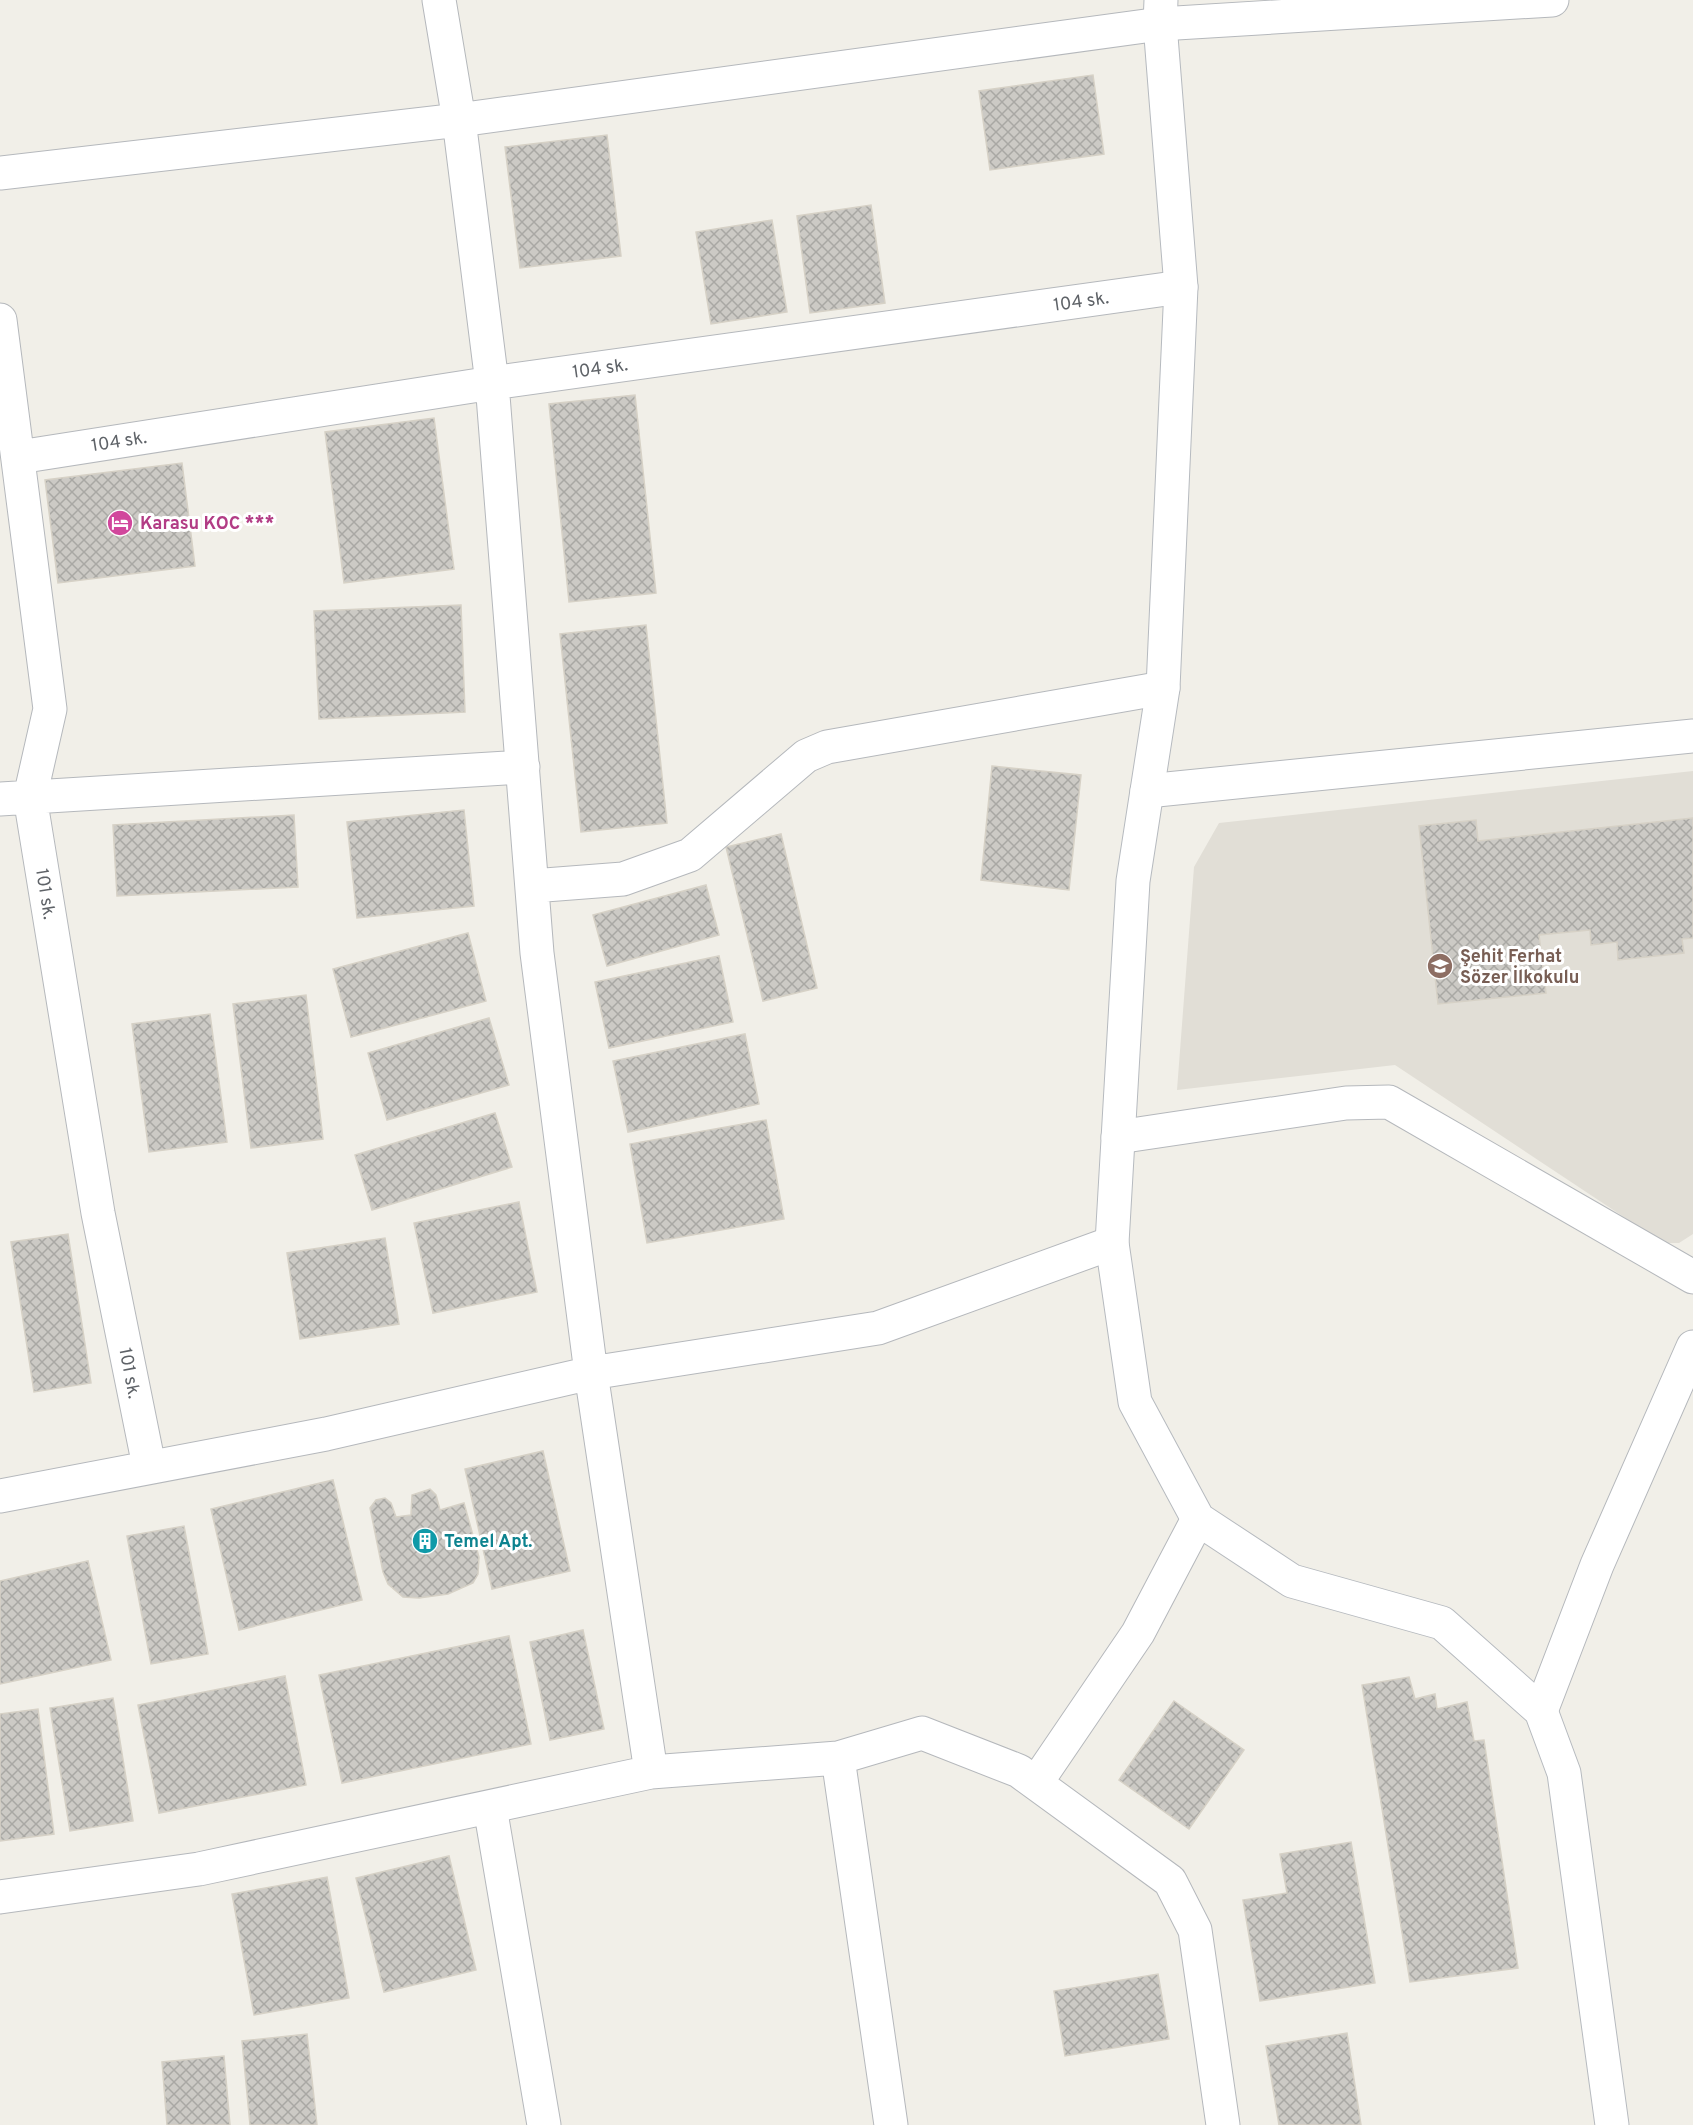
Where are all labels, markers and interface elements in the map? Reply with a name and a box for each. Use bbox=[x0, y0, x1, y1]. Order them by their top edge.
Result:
street label: 104 sk. bbox=[1052, 287, 1110, 318]
street label: 104 sk. bbox=[571, 354, 629, 385]
street label: 104 sk. bbox=[90, 427, 149, 458]
hotel icon: Karasu KOC *** bbox=[105, 508, 135, 538]
place label: Karasu KOC *** bbox=[140, 513, 274, 536]
street label: 101 sk. bbox=[29, 867, 60, 921]
place label: Şehit Ferhat Sözer İlkokulu bbox=[1460, 946, 1580, 990]
school or university icon: Şehit Ferhat Sözer İlkokulu bbox=[1425, 951, 1455, 981]
street label: 101 sk. bbox=[112, 1346, 145, 1401]
building icon: Temel Apt. bbox=[410, 1526, 440, 1556]
place label: Temel Apt. bbox=[444, 1531, 532, 1554]

